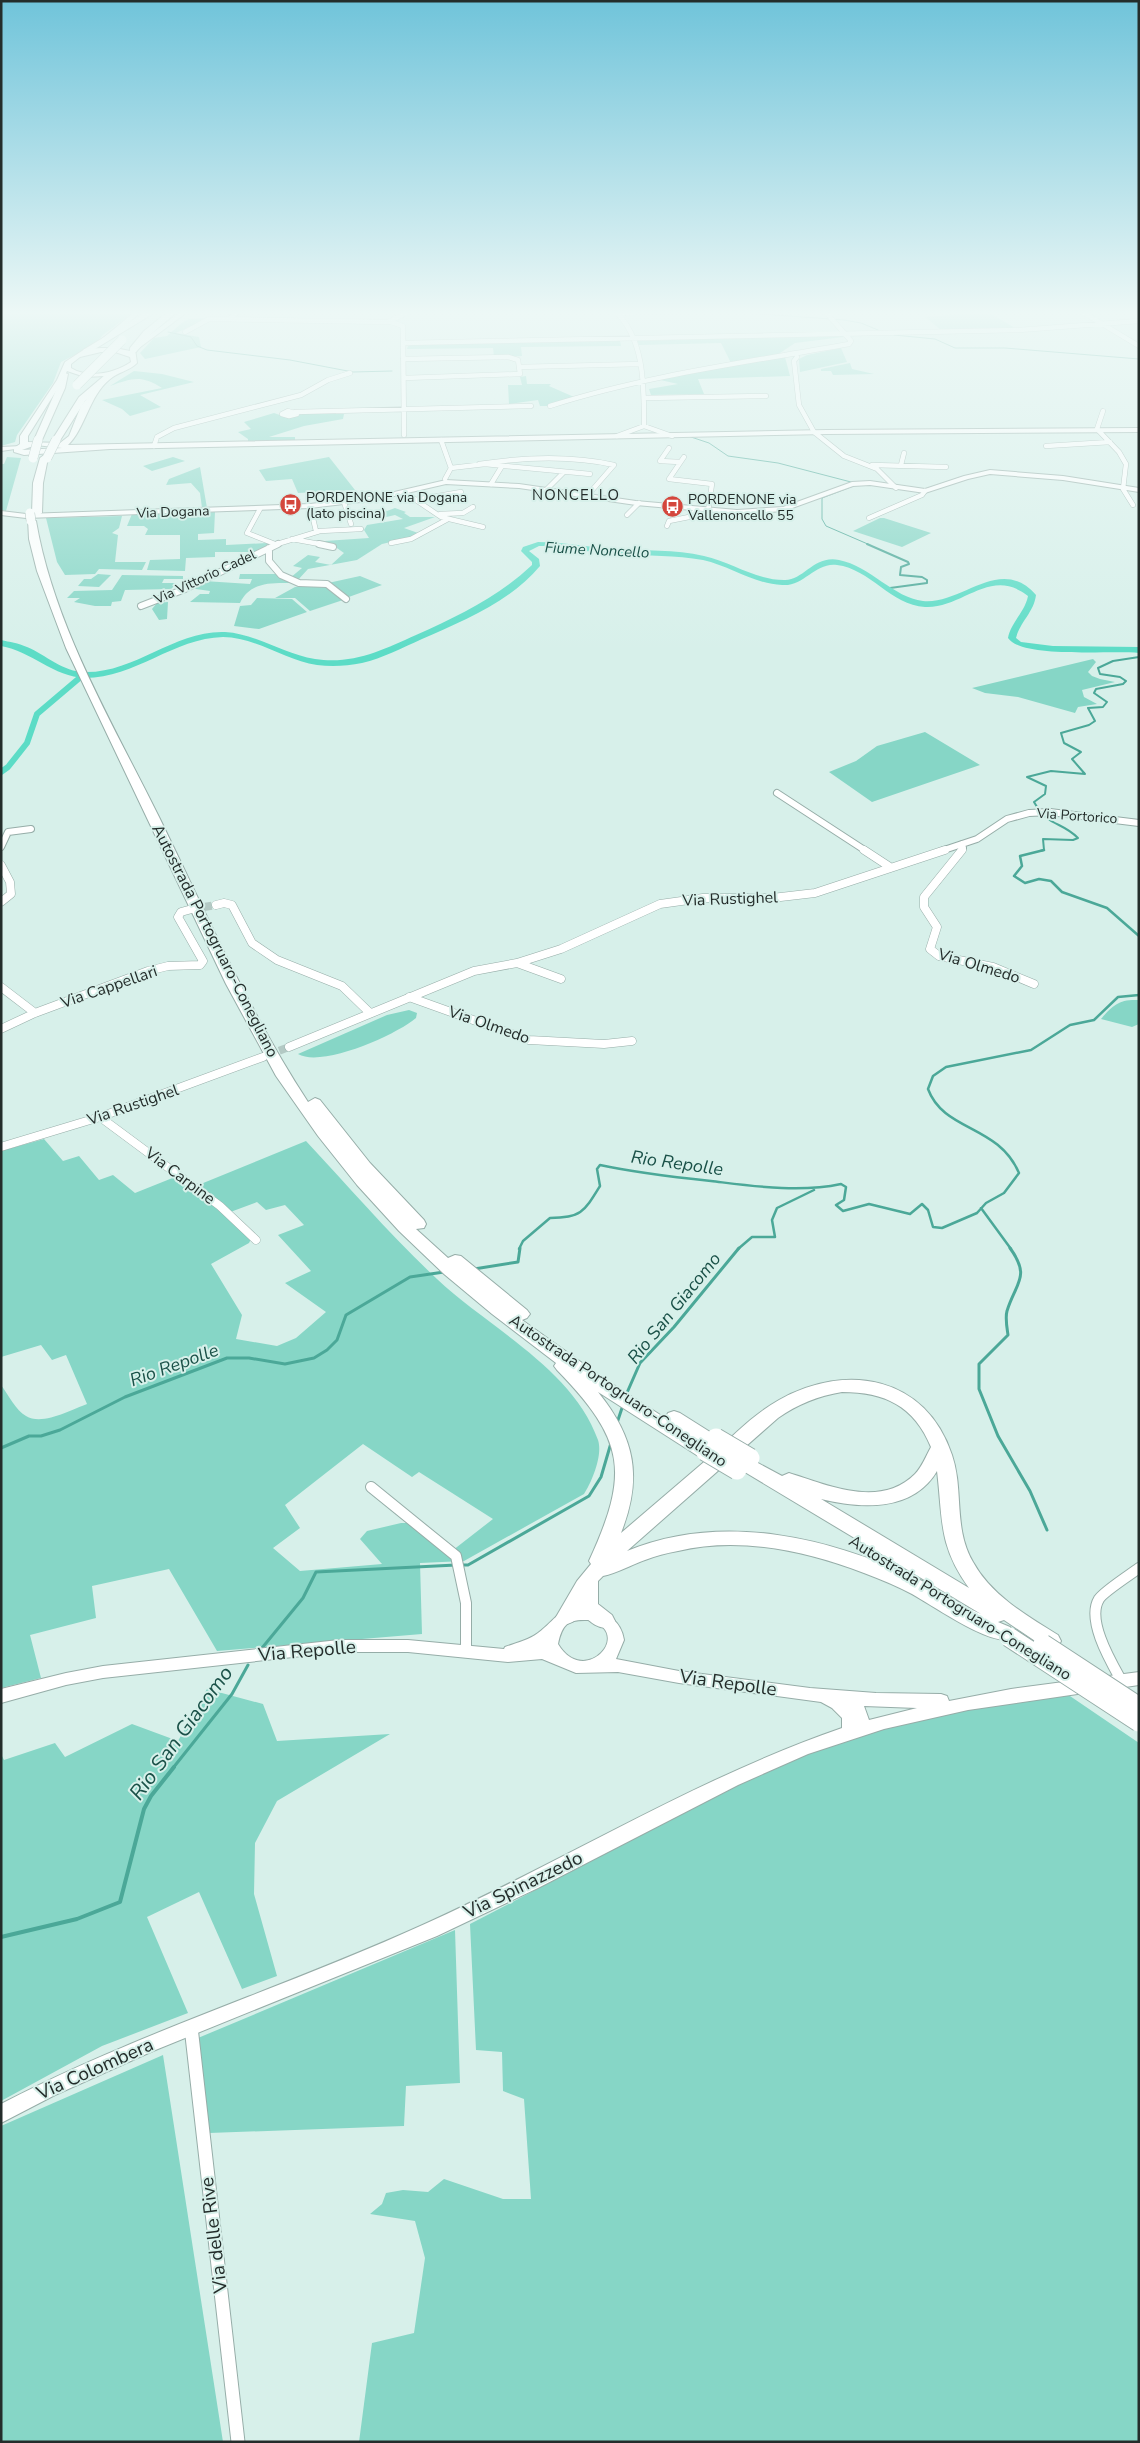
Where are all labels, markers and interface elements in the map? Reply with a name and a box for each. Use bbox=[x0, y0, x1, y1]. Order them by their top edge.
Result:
district label: NONCELLO bbox=[532, 485, 620, 505]
place label: PORDENONE via Dogana (lato piscina) bbox=[306, 488, 467, 523]
place label: PORDENONE via Vallenoncello 55 bbox=[687, 490, 797, 525]
bus stop icon: PORDENONE via Dogana (lato piscina) bbox=[278, 493, 302, 517]
bus stop icon: PORDENONE via Vallenoncello 55 bbox=[660, 495, 684, 519]
street label: Via Dogana bbox=[135, 501, 210, 523]
water label: Fiume Noncello bbox=[544, 537, 650, 563]
street label: Via Vittorio Cadel bbox=[150, 545, 260, 609]
street label: Via Portorico bbox=[1035, 804, 1118, 828]
street label: Autostrada Portogruaro-Conegliano bbox=[146, 821, 284, 1061]
street label: Via Rustighel bbox=[681, 886, 778, 912]
street label: Via Olmedo bbox=[934, 943, 1023, 989]
street label: Via Cappellari bbox=[57, 960, 160, 1014]
street label: Via Olmedo bbox=[444, 1000, 533, 1049]
street label: Via Rustighel bbox=[83, 1079, 182, 1131]
street label: Via Carpine bbox=[140, 1142, 220, 1210]
water label: Rio Repolle bbox=[629, 1145, 725, 1181]
water label: Rio San Giacomo bbox=[622, 1247, 726, 1369]
street label: Autostrada Portogruaro-Conegliano bbox=[505, 1310, 731, 1472]
water label: Rio Repolle bbox=[126, 1338, 222, 1392]
street label: Autostrada Portogruaro-Conegliano bbox=[844, 1530, 1076, 1686]
street label: Via Repolle bbox=[256, 1634, 357, 1668]
water label: Rio San Giacomo bbox=[123, 1660, 239, 1806]
street label: Via Repolle bbox=[677, 1663, 778, 1703]
street label: Via Spinazzedo bbox=[458, 1845, 587, 1926]
street label: Via Colombera bbox=[31, 2032, 158, 2107]
street label: Via delle Rive bbox=[194, 2176, 234, 2295]

